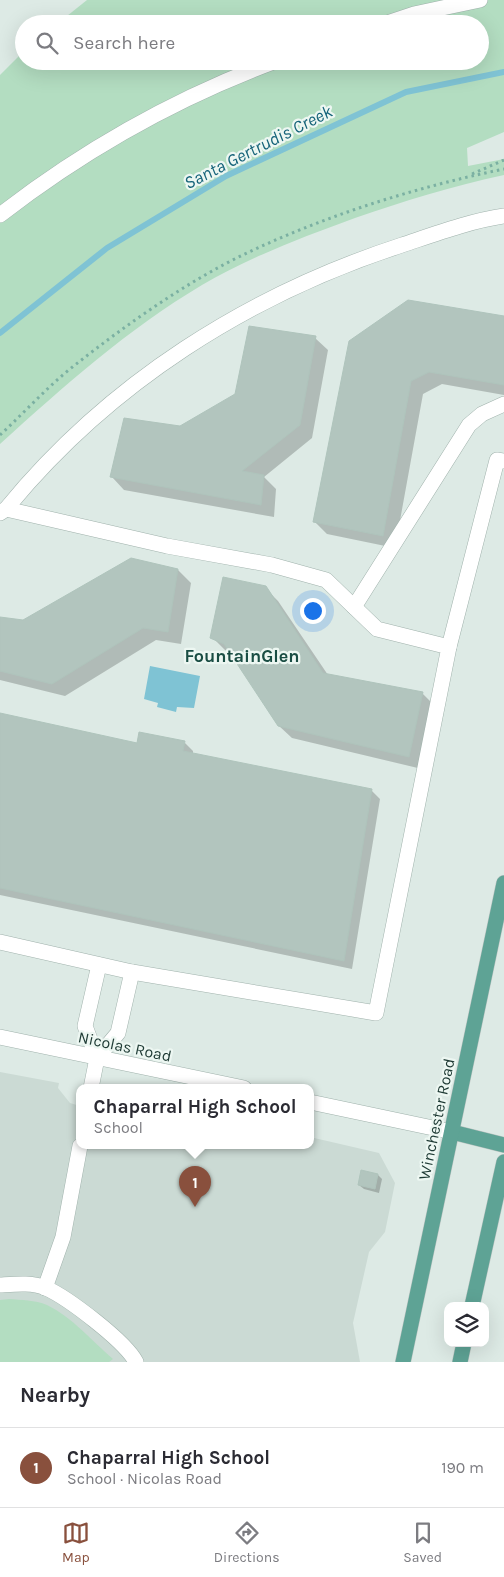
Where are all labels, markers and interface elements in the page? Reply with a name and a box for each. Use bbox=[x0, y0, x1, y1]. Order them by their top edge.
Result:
search box bbox=[15, 15, 489, 70]
icon: search bbox=[33, 29, 61, 57]
text: Search here bbox=[73, 32, 175, 54]
water label: Santa Gertrudis Creek bbox=[180, 100, 337, 194]
your location bbox=[300, 598, 326, 624]
district label: FountainGlen bbox=[184, 645, 300, 667]
street label: Nicolas Road bbox=[76, 1027, 173, 1066]
street label: Winchester Road bbox=[414, 1057, 459, 1182]
popup bbox=[76, 1084, 314, 1149]
text: Chaparral High School bbox=[94, 1096, 296, 1118]
text: School bbox=[94, 1118, 143, 1137]
pin: 1 bbox=[179, 1166, 211, 1207]
map controls bbox=[444, 1302, 489, 1347]
button: layers bbox=[444, 1302, 489, 1347]
text: Nearby bbox=[20, 1383, 90, 1407]
text: Chaparral High School bbox=[67, 1447, 270, 1469]
text: 1 bbox=[33, 1458, 39, 1477]
text: 190 m bbox=[441, 1458, 484, 1477]
text: School · Nicolas Road bbox=[67, 1469, 222, 1488]
tab: Map bbox=[62, 1519, 90, 1566]
tab: Directions bbox=[214, 1519, 280, 1566]
tab: Saved bbox=[403, 1519, 442, 1566]

